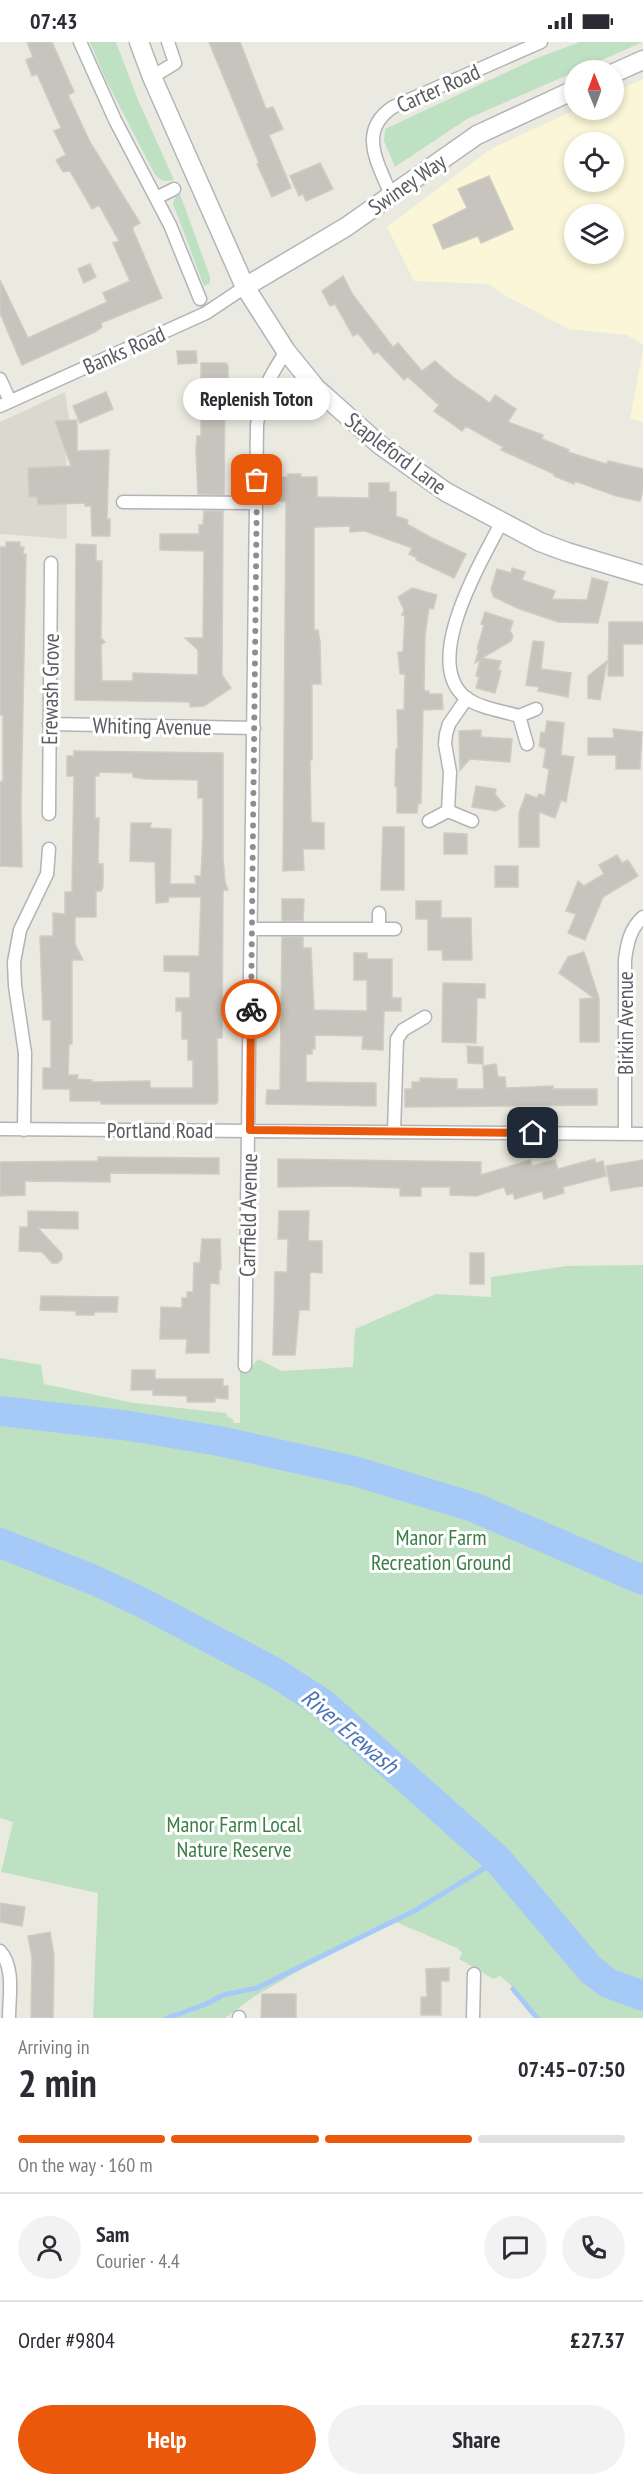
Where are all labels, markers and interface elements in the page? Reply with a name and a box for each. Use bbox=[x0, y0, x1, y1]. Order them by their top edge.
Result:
text: 07:43 bbox=[30, 7, 78, 35]
street label: Carter Road bbox=[392, 57, 484, 119]
north arrow bbox=[564, 60, 624, 120]
map controls bbox=[564, 60, 624, 264]
button: locate bbox=[564, 132, 624, 192]
street label: Swiney Way bbox=[363, 147, 452, 221]
button: layers bbox=[564, 204, 624, 264]
street label: Banks Road bbox=[79, 320, 169, 380]
callout: Replenish Toton bbox=[184, 378, 330, 420]
text: Replenish Toton bbox=[200, 386, 313, 412]
street label: Stapleford Lane bbox=[340, 406, 452, 500]
pin bbox=[231, 454, 282, 505]
icon: bag bbox=[240, 463, 273, 496]
street label: Erewash Grove bbox=[35, 633, 65, 745]
street label: Whiting Avenue bbox=[92, 711, 212, 741]
street label: Birkin Avenue bbox=[611, 971, 639, 1075]
courier bbox=[221, 979, 281, 1039]
icon: bike bbox=[235, 993, 268, 1026]
pin bbox=[507, 1107, 558, 1158]
street label: Portland Road bbox=[107, 1116, 213, 1144]
icon: home bbox=[516, 1116, 549, 1149]
street label: Carrfield Avenue bbox=[233, 1153, 263, 1277]
park label: Manor Farm Recreation Ground bbox=[371, 1523, 511, 1576]
water label: River Erewash bbox=[295, 1682, 406, 1781]
park label: Manor Farm Local Nature Reserve bbox=[167, 1810, 302, 1863]
text: Arriving in bbox=[18, 2034, 90, 2060]
text: 07:45–07:50 bbox=[518, 2055, 625, 2083]
text: 2 min bbox=[18, 2057, 97, 2108]
text: On the way · 160 m bbox=[18, 2152, 153, 2178]
button: person bbox=[18, 2216, 81, 2279]
button: chat bbox=[484, 2216, 547, 2279]
button: phone bbox=[562, 2216, 625, 2279]
text: Sam bbox=[96, 2220, 129, 2248]
text: Courier · 4.4 bbox=[96, 2248, 180, 2274]
text: Order #9804 bbox=[18, 2326, 115, 2354]
text: £27.37 bbox=[570, 2326, 625, 2354]
button: Help bbox=[18, 2405, 316, 2474]
button: Share bbox=[328, 2405, 625, 2474]

